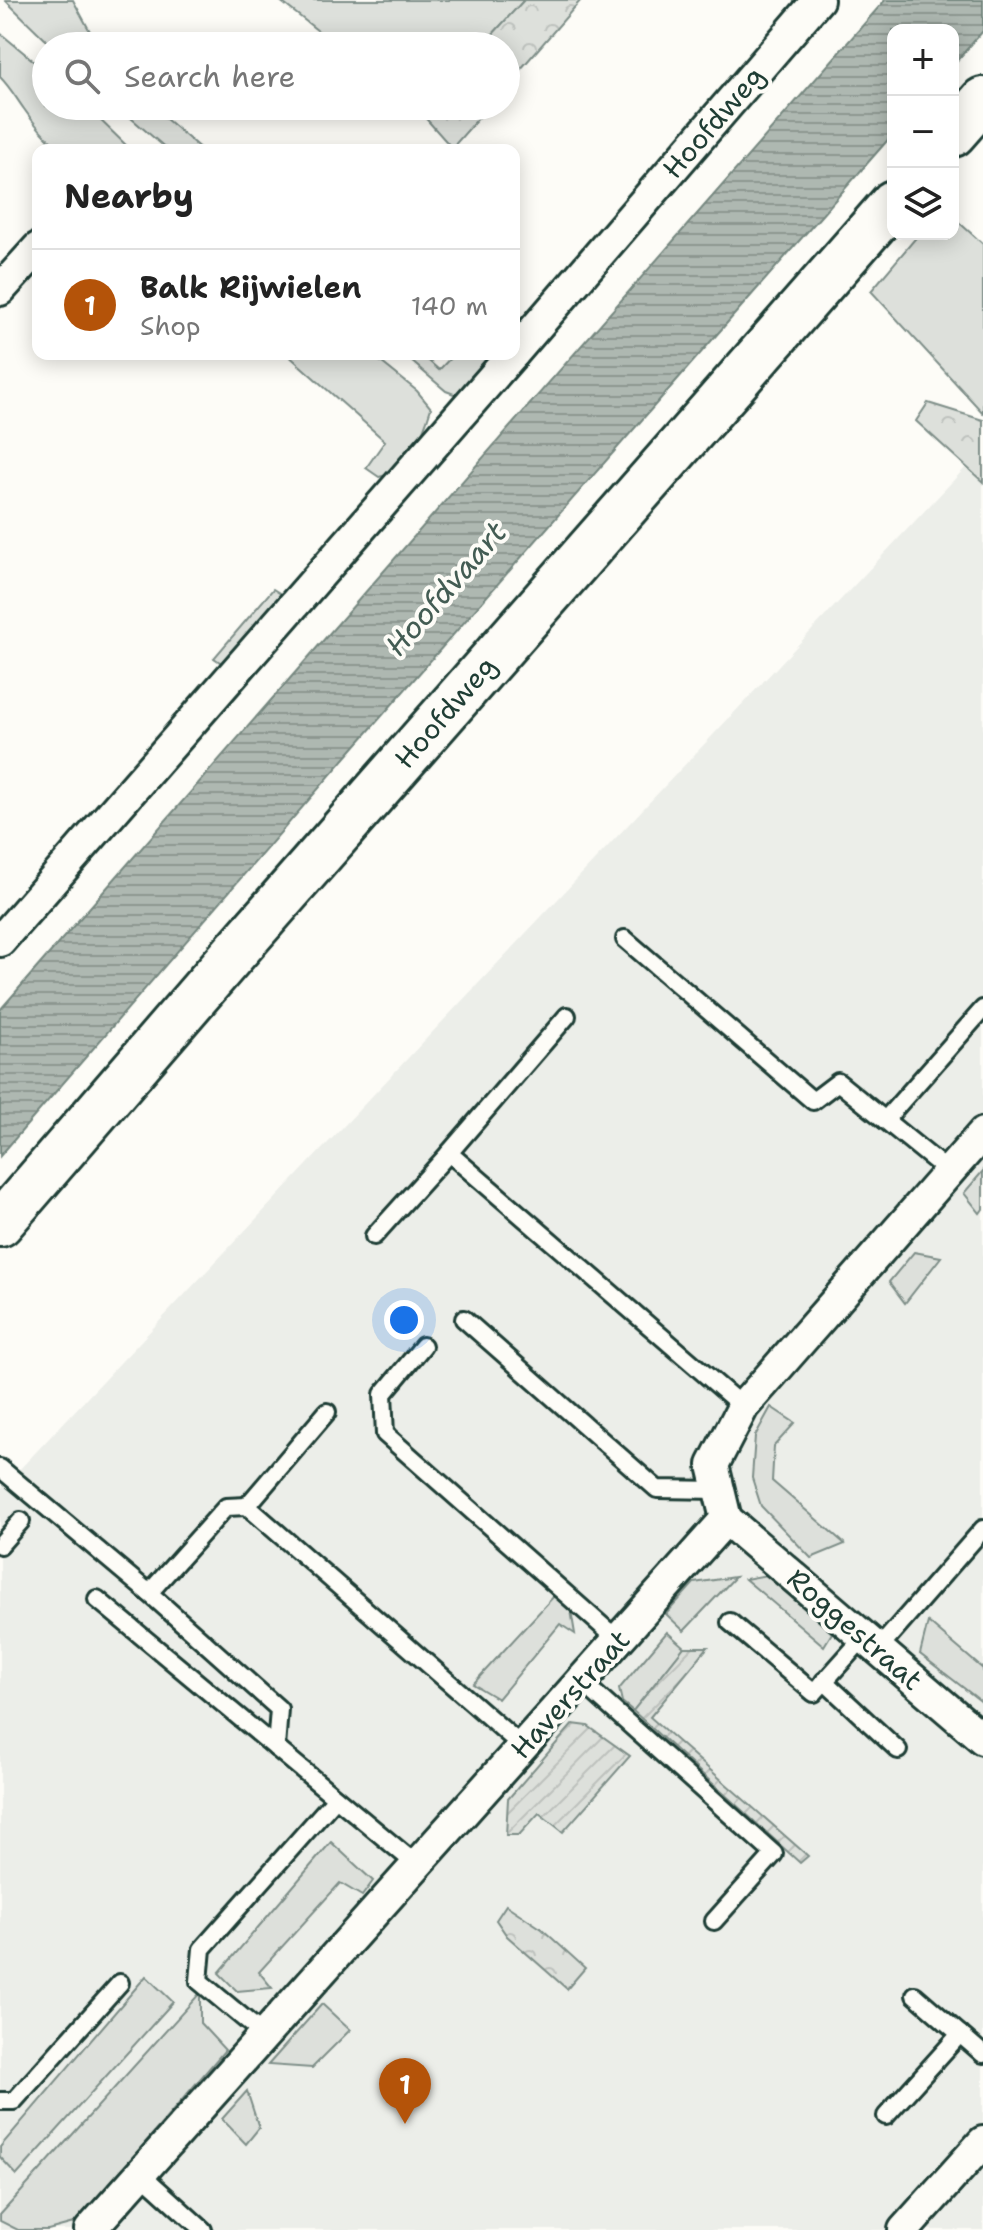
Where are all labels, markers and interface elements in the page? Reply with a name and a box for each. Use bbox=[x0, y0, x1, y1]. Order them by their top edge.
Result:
map controls bbox=[887, 24, 959, 240]
button: + bbox=[887, 24, 959, 96]
search box bbox=[32, 32, 520, 120]
icon: search bbox=[60, 54, 104, 98]
text: Search here bbox=[124, 56, 295, 97]
street label: Hoofdweg bbox=[654, 58, 772, 186]
button: − bbox=[887, 96, 959, 168]
button: layers bbox=[887, 168, 959, 240]
text: Nearby bbox=[64, 173, 194, 219]
text: Balk Rijwielen bbox=[140, 267, 361, 308]
text: 1 bbox=[84, 288, 96, 323]
text: 140 m bbox=[411, 288, 488, 323]
text: Shop bbox=[140, 308, 201, 343]
water label: Hoofdvaart bbox=[376, 512, 516, 665]
street label: Hoofdweg bbox=[386, 648, 504, 776]
your location bbox=[384, 1300, 424, 1340]
street label: Roggestraat bbox=[779, 1559, 931, 1699]
street label: Haverstraat bbox=[502, 1621, 638, 1767]
pin: 1 bbox=[379, 2058, 431, 2124]

